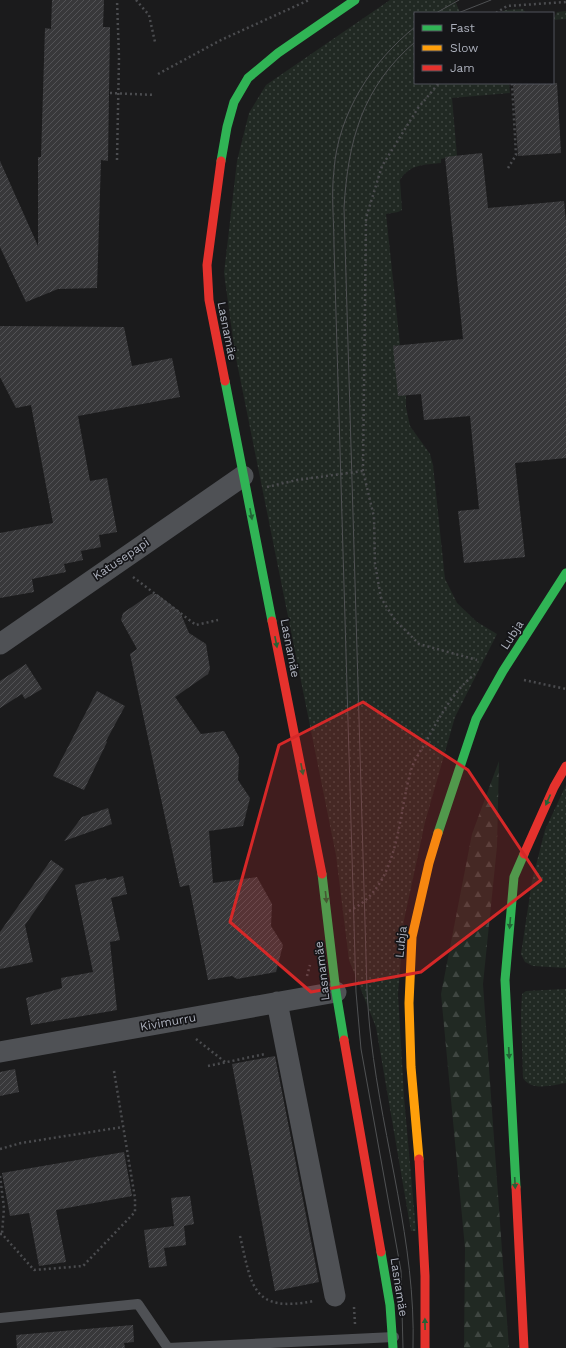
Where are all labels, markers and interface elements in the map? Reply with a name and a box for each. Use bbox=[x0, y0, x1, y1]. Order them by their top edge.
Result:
legend bbox=[414, 12, 554, 84]
text: Fast bbox=[450, 21, 475, 35]
text: Slow bbox=[450, 41, 478, 55]
text: Jam bbox=[450, 61, 475, 75]
street label: Lasnamäe bbox=[214, 300, 240, 362]
one-way arrow bbox=[248, 508, 254, 520]
street label: Katusepapi bbox=[90, 535, 152, 583]
street label: Lasnamäe bbox=[277, 617, 303, 679]
street label: Lubja bbox=[497, 618, 527, 652]
one-way arrow bbox=[274, 635, 280, 648]
one-way arrow bbox=[299, 763, 305, 775]
one-way arrow bbox=[545, 795, 551, 806]
one-way arrow bbox=[323, 891, 329, 903]
one-way arrow bbox=[507, 917, 514, 929]
street label: Lubja bbox=[392, 925, 410, 959]
street label: Lasnamäe bbox=[311, 940, 333, 1001]
street label: Kivimurru bbox=[139, 1010, 197, 1034]
one-way arrow bbox=[505, 1047, 512, 1059]
one-way arrow bbox=[512, 1177, 519, 1189]
street label: Lasnamäe bbox=[387, 1256, 411, 1318]
one-way arrow bbox=[422, 1317, 428, 1330]

